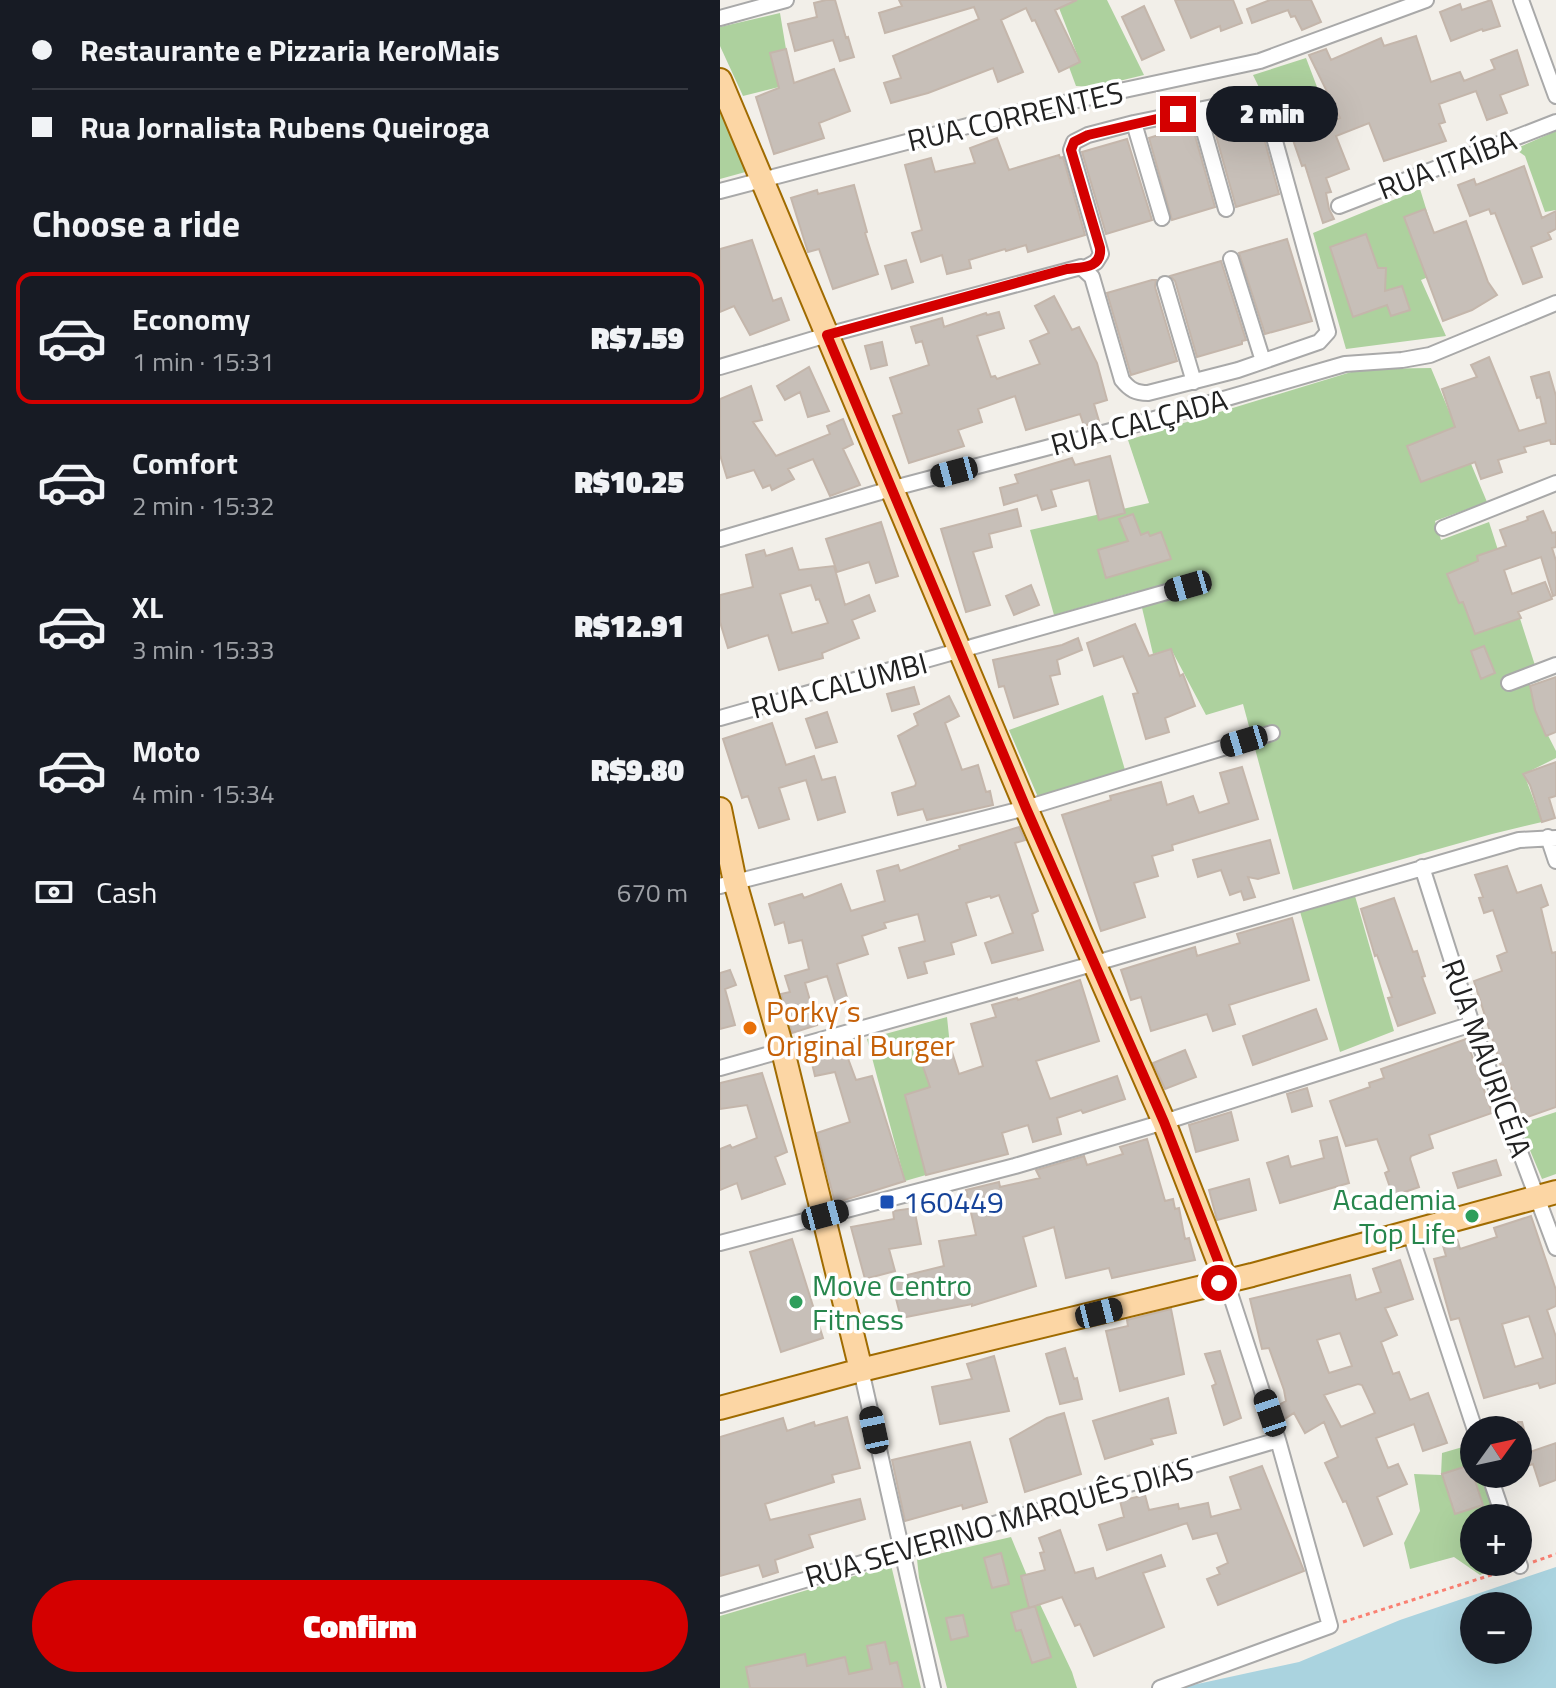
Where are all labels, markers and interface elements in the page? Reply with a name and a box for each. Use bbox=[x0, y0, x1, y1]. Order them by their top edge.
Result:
text: Restaurante e Pizzaria KeroMais bbox=[80, 27, 500, 73]
street label: RUA CORRENTES bbox=[903, 69, 1127, 163]
callout: 2 min bbox=[1206, 86, 1338, 142]
text: 2 min bbox=[1240, 94, 1304, 133]
route end bbox=[1160, 96, 1196, 132]
text: Rua Jornalista Rubens Queiroga bbox=[80, 104, 490, 150]
street label: RUA ITAÍBA bbox=[1371, 116, 1523, 211]
text: Choose a ride bbox=[32, 196, 240, 251]
text: Economy bbox=[132, 296, 250, 342]
icon: car bbox=[36, 302, 108, 374]
text: R$7.59 bbox=[591, 315, 684, 361]
text: 1 min · 15:31 bbox=[132, 342, 275, 381]
street label: RUA CALÇADA bbox=[1046, 376, 1233, 468]
text: Comfort bbox=[132, 440, 238, 486]
icon: car bbox=[36, 446, 108, 518]
car bbox=[928, 454, 980, 490]
text: R$10.25 bbox=[575, 459, 684, 505]
text: 2 min · 15:32 bbox=[132, 486, 275, 525]
car bbox=[1162, 568, 1214, 604]
text: XL bbox=[132, 584, 163, 630]
icon: car bbox=[36, 590, 108, 662]
text: R$12.91 bbox=[575, 603, 684, 649]
text: 3 min · 15:33 bbox=[132, 630, 275, 669]
street label: RUA CALUMBI bbox=[746, 639, 932, 731]
car bbox=[1218, 723, 1270, 759]
text: Moto bbox=[132, 728, 200, 774]
icon: car bbox=[36, 734, 108, 806]
text: R$9.80 bbox=[591, 747, 684, 793]
text: 4 min · 15:34 bbox=[132, 774, 275, 813]
text: Cash bbox=[96, 869, 157, 915]
icon: cash bbox=[32, 870, 76, 914]
text: 670 m bbox=[617, 873, 688, 912]
street label: RUA MAURICÉIA bbox=[1430, 952, 1544, 1164]
place label: Porky´s Original Burger bbox=[766, 988, 955, 1068]
marker: Porky´s Original Burger bbox=[741, 1019, 759, 1037]
place label: Academia Top Life bbox=[1332, 1176, 1456, 1256]
place label: 160449 bbox=[903, 1179, 1004, 1225]
marker: 160449 bbox=[878, 1193, 896, 1211]
car bbox=[799, 1197, 851, 1233]
marker: Academia Top Life bbox=[1463, 1207, 1481, 1225]
place label: Move Centro Fitness bbox=[812, 1262, 972, 1342]
route start bbox=[1201, 1265, 1237, 1301]
marker: Move Centro Fitness bbox=[787, 1293, 805, 1311]
car bbox=[1073, 1296, 1125, 1330]
car bbox=[1251, 1386, 1289, 1440]
car bbox=[857, 1404, 891, 1456]
north arrow bbox=[1460, 1416, 1532, 1488]
map controls bbox=[1460, 1416, 1532, 1664]
street label: RUA SEVERINO MARQUÊS DIAS bbox=[799, 1444, 1199, 1600]
button: + bbox=[1460, 1504, 1532, 1576]
button: Confirm bbox=[32, 1580, 688, 1672]
button: − bbox=[1460, 1592, 1532, 1664]

